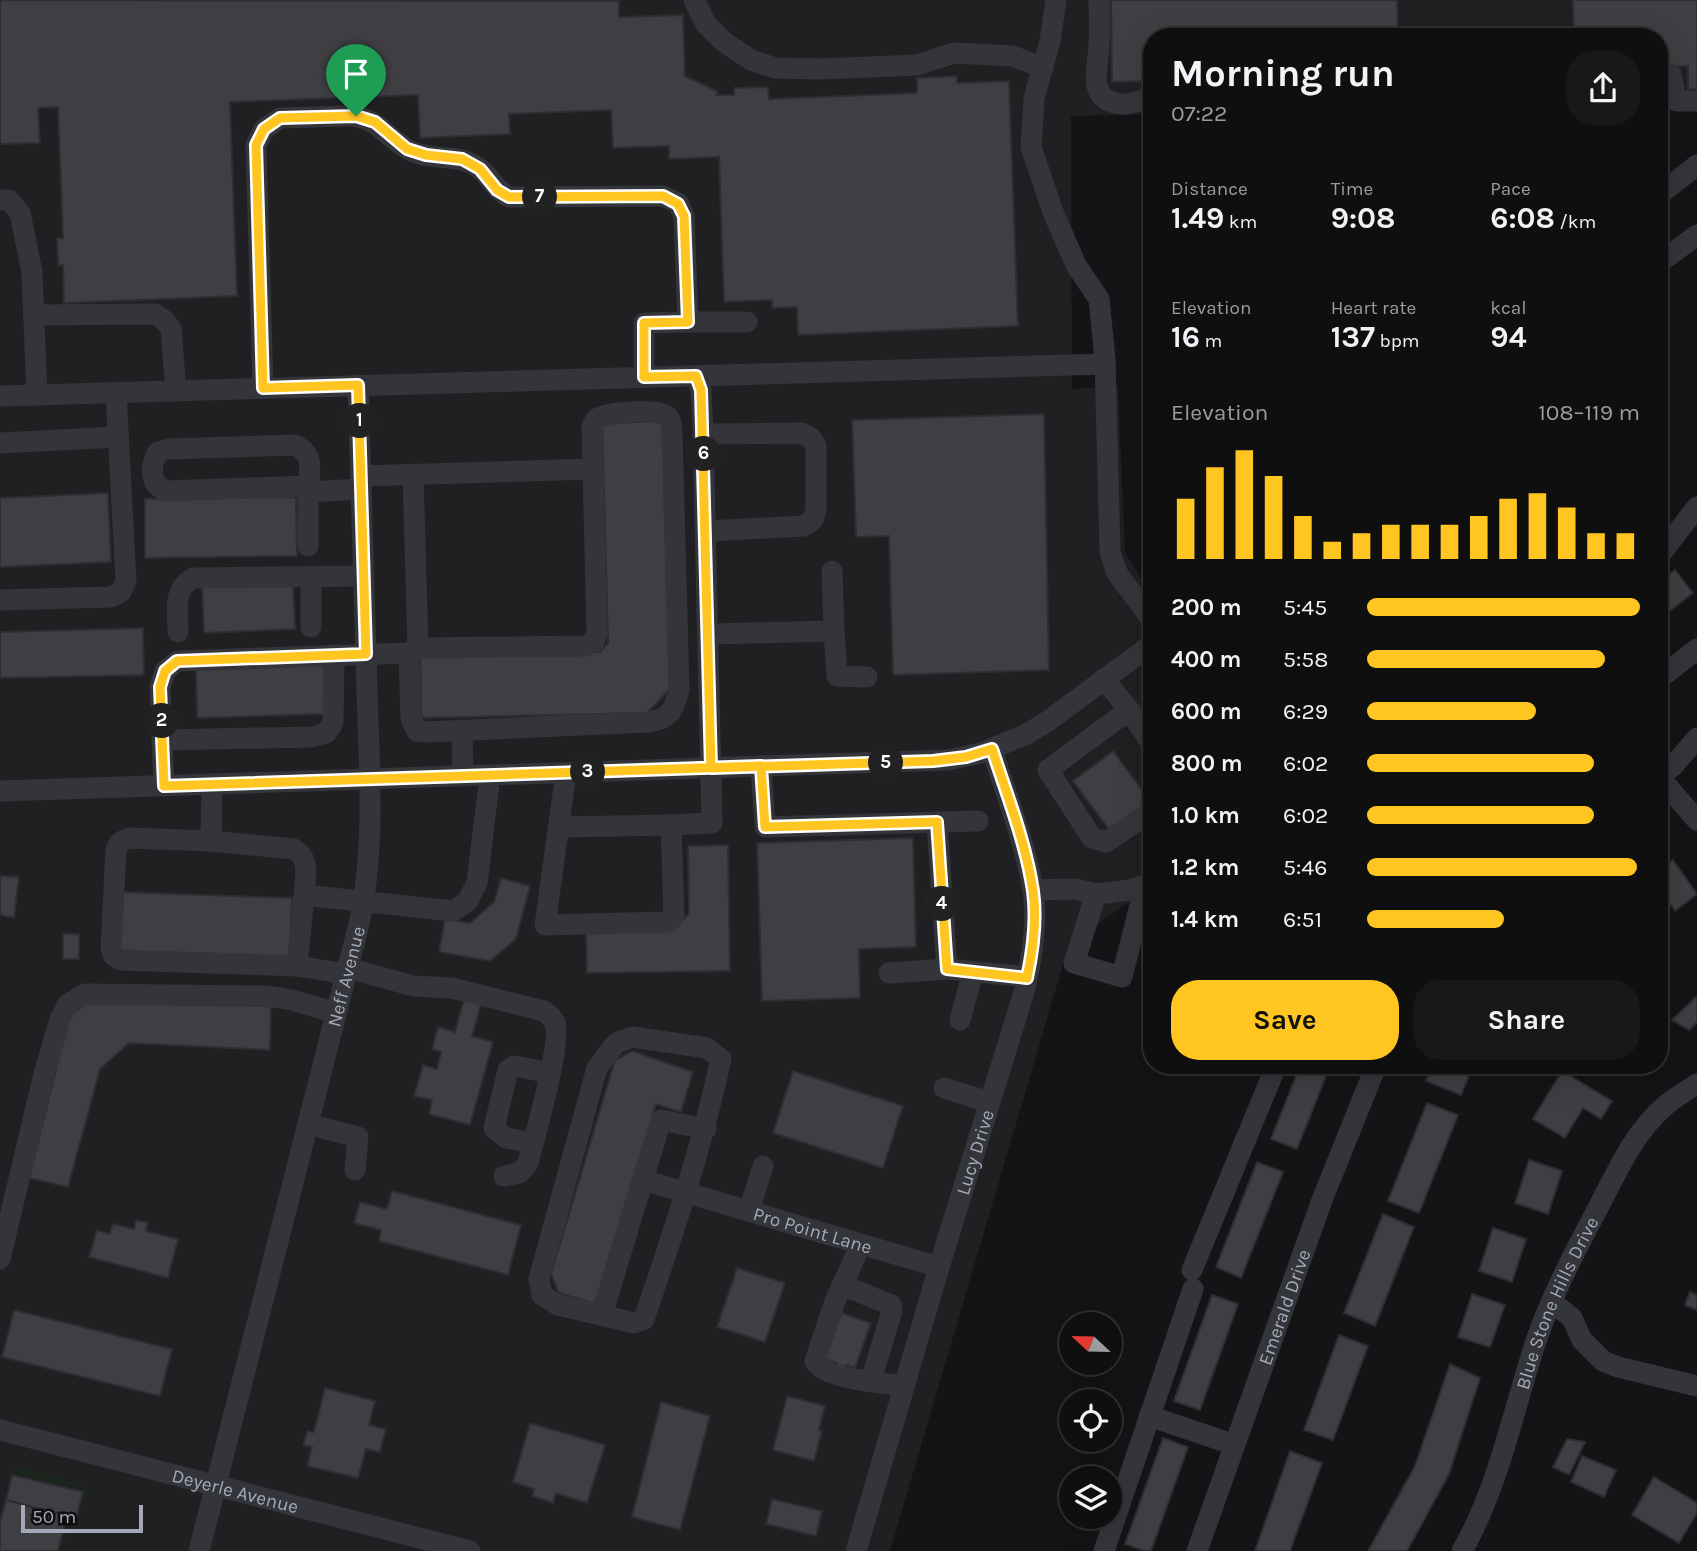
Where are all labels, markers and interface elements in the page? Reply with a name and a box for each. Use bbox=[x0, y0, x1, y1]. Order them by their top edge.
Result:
pin bbox=[326, 44, 386, 116]
text: Morning run bbox=[1171, 51, 1395, 96]
button: share bbox=[1566, 51, 1640, 125]
icon: arrive bbox=[337, 55, 375, 93]
text: 07:22 bbox=[1171, 100, 1227, 127]
text: Distance bbox=[1171, 178, 1248, 200]
text: Time bbox=[1331, 178, 1373, 200]
text: Pace bbox=[1490, 178, 1531, 200]
pin: 7 bbox=[522, 180, 558, 214]
text: 7 bbox=[535, 185, 544, 207]
text: 1.49 bbox=[1171, 200, 1224, 236]
text: 9:08 bbox=[1331, 200, 1395, 236]
text: 6:08 bbox=[1490, 200, 1555, 236]
text: km bbox=[1224, 211, 1257, 233]
text: /km bbox=[1555, 211, 1596, 233]
text: Elevation bbox=[1171, 297, 1251, 319]
text: Heart rate bbox=[1331, 297, 1416, 319]
text: kcal bbox=[1490, 297, 1527, 319]
text: 16 bbox=[1171, 319, 1200, 355]
text: 137 bbox=[1331, 319, 1375, 355]
text: 94 bbox=[1490, 319, 1526, 355]
text: m bbox=[1200, 330, 1222, 352]
text: bpm bbox=[1375, 330, 1420, 352]
text: Elevation bbox=[1171, 399, 1268, 426]
text: 108–119 m bbox=[1538, 399, 1640, 426]
pin: 1 bbox=[342, 404, 378, 438]
text: 1 bbox=[356, 409, 363, 431]
pin: 6 bbox=[686, 436, 722, 472]
text: 6 bbox=[698, 442, 709, 464]
text: 200 m bbox=[1171, 594, 1242, 621]
text: 5:45 bbox=[1283, 594, 1327, 621]
text: 400 m bbox=[1171, 646, 1241, 673]
text: 5:58 bbox=[1283, 646, 1328, 673]
text: 600 m bbox=[1171, 698, 1242, 725]
text: 6:29 bbox=[1283, 698, 1328, 725]
pin: 2 bbox=[144, 704, 180, 738]
text: 2 bbox=[156, 709, 167, 731]
pin: 5 bbox=[868, 746, 903, 780]
text: 800 m bbox=[1171, 750, 1243, 777]
text: 6:02 bbox=[1283, 750, 1328, 777]
text: 5 bbox=[880, 751, 891, 773]
pin: 3 bbox=[570, 754, 606, 790]
text: 3 bbox=[582, 760, 593, 782]
text: 1.0 km bbox=[1171, 802, 1240, 829]
text: 6:02 bbox=[1283, 802, 1328, 829]
text: 1.2 km bbox=[1171, 854, 1239, 881]
text: 5:46 bbox=[1283, 854, 1327, 881]
pin: 4 bbox=[925, 886, 960, 922]
text: 4 bbox=[936, 892, 947, 914]
text: 1.4 km bbox=[1171, 906, 1239, 933]
text: 6:51 bbox=[1283, 906, 1322, 933]
street label: Neff Avenue bbox=[323, 924, 370, 1029]
button: Save bbox=[1171, 980, 1399, 1060]
button: Share bbox=[1413, 980, 1640, 1060]
street label: Lucy Drive bbox=[952, 1107, 999, 1198]
street label: Pro Point Lane bbox=[751, 1203, 874, 1259]
street label: Blue Stone Hills Drive bbox=[1512, 1213, 1603, 1392]
street label: Emerald Drive bbox=[1254, 1247, 1316, 1368]
north arrow bbox=[1059, 1312, 1122, 1376]
map controls bbox=[1059, 1312, 1122, 1529]
button: locate bbox=[1059, 1389, 1122, 1452]
street label: Deyerle Avenue bbox=[169, 1465, 301, 1518]
button: layers bbox=[1059, 1466, 1122, 1529]
scale bar bbox=[21, 1502, 144, 1534]
text: 50 m bbox=[32, 1506, 76, 1528]

